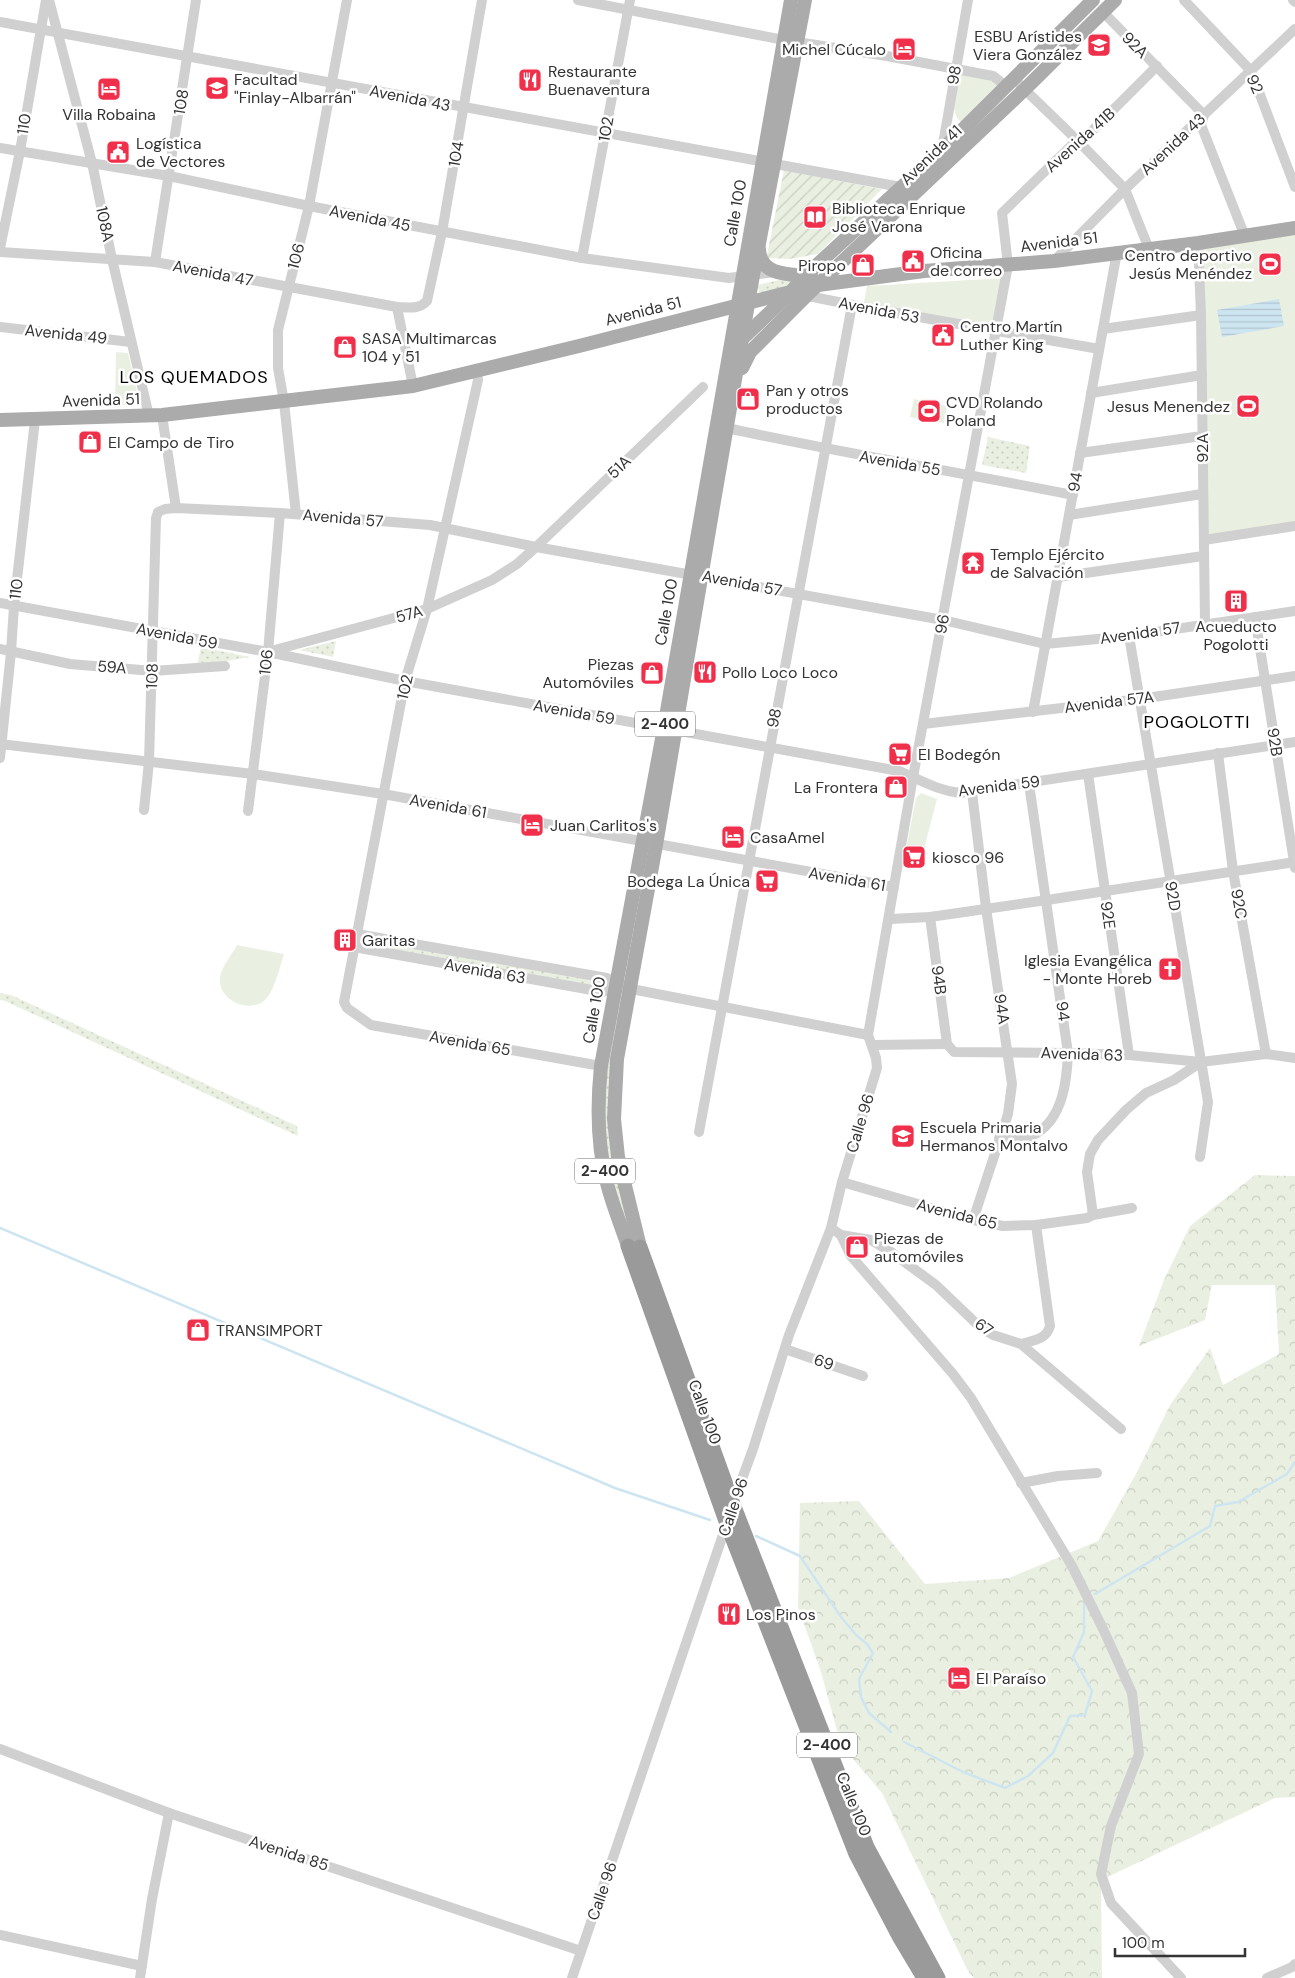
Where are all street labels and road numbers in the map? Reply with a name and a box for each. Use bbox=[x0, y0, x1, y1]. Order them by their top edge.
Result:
street label: 92A bbox=[1117, 27, 1153, 63]
street label: 98 bbox=[942, 64, 966, 86]
street label: 92 bbox=[1242, 71, 1268, 97]
street label: Avenida 43 bbox=[368, 80, 452, 116]
street label: 108 bbox=[169, 88, 193, 116]
street label: Avenida 41B bbox=[1041, 103, 1119, 177]
street label: Avenida 43 bbox=[1136, 108, 1210, 180]
street label: 110 bbox=[12, 112, 36, 136]
street label: 102 bbox=[593, 115, 619, 143]
street label: Avenida 41 bbox=[896, 120, 966, 190]
street label: 104 bbox=[443, 139, 469, 168]
street label: Calle 100 bbox=[719, 178, 751, 248]
street label: Avenida 45 bbox=[328, 200, 412, 236]
street label: 108A bbox=[91, 204, 119, 244]
street label: Avenida 51 bbox=[1019, 227, 1099, 257]
street label: 106 bbox=[282, 241, 310, 271]
street label: Avenida 47 bbox=[171, 255, 255, 291]
street label: Avenida 51 bbox=[603, 291, 683, 331]
street label: Avenida 53 bbox=[837, 292, 921, 328]
street label: Avenida 49 bbox=[24, 319, 108, 349]
street label: Avenida 51 bbox=[62, 388, 140, 412]
street label: 92A bbox=[1192, 433, 1213, 463]
street label: Avenida 55 bbox=[858, 445, 942, 481]
street label: 51A bbox=[603, 450, 636, 483]
street label: 94 bbox=[1063, 470, 1087, 494]
street label: Avenida 57 bbox=[302, 504, 384, 532]
street label: Avenida 57 bbox=[700, 565, 784, 601]
street label: 110 bbox=[4, 577, 28, 601]
street label: Calle 100 bbox=[650, 577, 682, 647]
street label: 57A bbox=[393, 600, 425, 628]
street label: 96 bbox=[930, 612, 954, 636]
street label: Avenida 57 bbox=[1098, 617, 1182, 649]
street label: Avenida 59 bbox=[135, 618, 219, 654]
street label: 106 bbox=[254, 648, 278, 676]
street label: 59A bbox=[97, 656, 128, 679]
street label: 108 bbox=[141, 663, 163, 689]
street label: 102 bbox=[392, 672, 418, 702]
street label: Avenida 57A bbox=[1063, 686, 1155, 718]
street label: Avenida 59 bbox=[532, 695, 616, 729]
street label: 98 bbox=[762, 706, 786, 730]
road number: 2-400 bbox=[635, 712, 695, 736]
street label: 92B bbox=[1262, 726, 1288, 758]
street label: Avenida 59 bbox=[957, 771, 1041, 801]
street label: Avenida 61 bbox=[408, 789, 488, 823]
street label: Avenida 61 bbox=[807, 862, 887, 896]
street label: 92D bbox=[1160, 879, 1186, 913]
street label: 92C bbox=[1226, 887, 1252, 921]
street label: 92E bbox=[1096, 900, 1120, 930]
street label: Avenida 63 bbox=[443, 954, 527, 988]
street label: 94B bbox=[927, 964, 951, 996]
street label: Calle 100 bbox=[578, 975, 610, 1045]
street label: 94A bbox=[989, 992, 1015, 1026]
street label: 94 bbox=[1051, 1000, 1075, 1023]
street label: Avenida 65 bbox=[428, 1026, 512, 1060]
street label: Avenida 63 bbox=[1040, 1042, 1124, 1066]
street label: Calle 96 bbox=[841, 1091, 879, 1155]
road number: 2-400 bbox=[575, 1158, 635, 1184]
street label: Avenida 65 bbox=[914, 1194, 1000, 1234]
street label: 67 bbox=[971, 1313, 997, 1341]
street label: 69 bbox=[811, 1349, 837, 1375]
street label: Calle 100 bbox=[684, 1377, 726, 1447]
street label: Calle 96 bbox=[713, 1475, 753, 1539]
road number: 2-400 bbox=[797, 1732, 857, 1758]
street label: Calle 100 bbox=[832, 1769, 876, 1839]
street label: Avenida 85 bbox=[247, 1830, 331, 1876]
street label: Calle 96 bbox=[582, 1859, 622, 1923]

